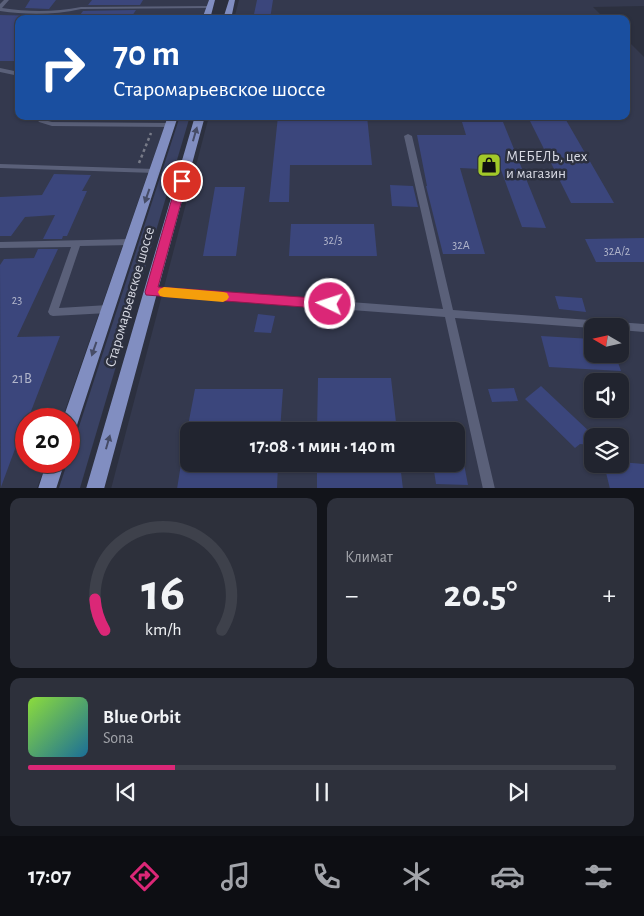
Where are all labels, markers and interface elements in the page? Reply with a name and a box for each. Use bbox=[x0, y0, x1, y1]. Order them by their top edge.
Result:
icon: right bbox=[30, 35, 95, 100]
text: 70 m bbox=[113, 37, 180, 72]
text: Старомарьевское шоссе bbox=[113, 78, 326, 100]
one-way arrow bbox=[192, 126, 200, 141]
place label: МЕБЕЛЬ, цех и магазин bbox=[506, 149, 588, 181]
shop icon: МЕБЕЛЬ, цех и магазин bbox=[476, 152, 502, 178]
pin bbox=[161, 160, 203, 202]
icon: arrive bbox=[168, 167, 196, 195]
one-way arrow bbox=[142, 188, 150, 203]
street label: Старомарьевское шоссе bbox=[103, 225, 157, 369]
house number: 32/3 bbox=[324, 234, 342, 246]
house number: 32А bbox=[452, 239, 470, 251]
house number: 32А/2 bbox=[604, 245, 631, 257]
position arrow bbox=[303, 277, 355, 329]
house number: 23 bbox=[12, 294, 22, 306]
north arrow bbox=[584, 318, 629, 362]
map controls bbox=[584, 318, 629, 473]
one-way arrow bbox=[90, 342, 97, 357]
house number: 21В bbox=[12, 371, 32, 386]
button: sound bbox=[584, 373, 629, 418]
speed limit sign: 20 bbox=[15, 408, 80, 473]
button: layers bbox=[584, 428, 629, 473]
one-way arrow bbox=[105, 434, 113, 449]
text: 17:08 · 1 мин · 140 m bbox=[250, 437, 395, 456]
text: Климат bbox=[345, 549, 393, 565]
text: 16 bbox=[142, 567, 185, 619]
text: 20.5° bbox=[444, 576, 517, 614]
text: − bbox=[345, 582, 358, 610]
text: + bbox=[603, 582, 616, 610]
text: km/h bbox=[145, 621, 182, 639]
text: Blue Orbit bbox=[103, 708, 181, 727]
text: Sona bbox=[103, 730, 134, 746]
icon: previous bbox=[112, 778, 140, 806]
icon: pause bbox=[308, 778, 336, 806]
icon: next bbox=[504, 778, 532, 806]
icon: directions bbox=[127, 859, 162, 894]
icon: music bbox=[218, 859, 253, 894]
icon: phone bbox=[309, 859, 344, 894]
icon: climate bbox=[399, 859, 434, 894]
icon: car bbox=[490, 859, 525, 894]
icon: filters bbox=[581, 859, 616, 894]
text: 17:07 bbox=[28, 865, 71, 887]

